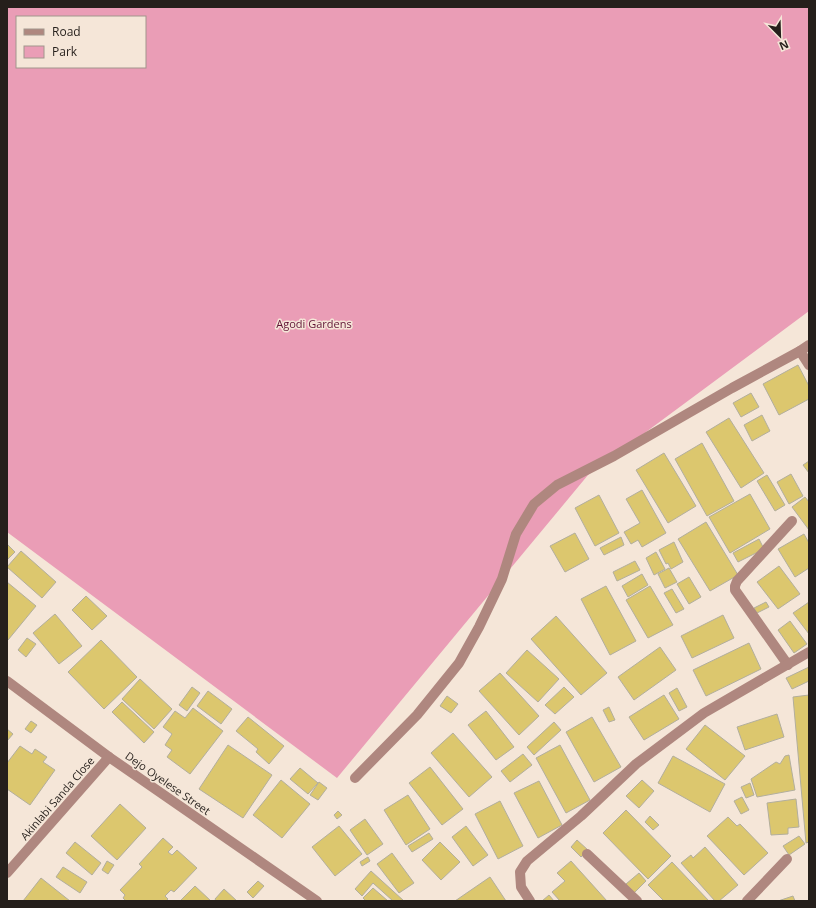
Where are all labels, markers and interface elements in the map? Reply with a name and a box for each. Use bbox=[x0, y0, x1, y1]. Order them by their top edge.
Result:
legend bbox=[16, 16, 146, 68]
north arrow bbox=[760, 16, 800, 56]
text: Road bbox=[52, 23, 81, 40]
text: N bbox=[777, 37, 791, 54]
text: Park bbox=[52, 43, 78, 60]
park label: Agodi Gardens bbox=[276, 316, 352, 331]
street label: Dejo Oyelese Street bbox=[122, 748, 214, 818]
street label: Akinlabi Sanda Close bbox=[17, 753, 97, 843]

